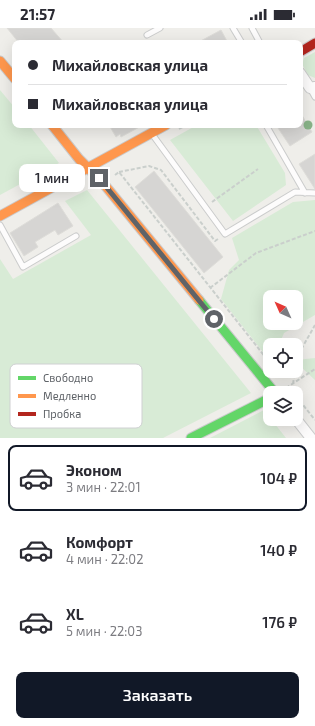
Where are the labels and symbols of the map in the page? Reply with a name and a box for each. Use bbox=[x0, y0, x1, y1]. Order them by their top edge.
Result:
callout: 1 мин bbox=[19, 164, 85, 192]
route end bbox=[90, 169, 108, 187]
north arrow bbox=[263, 290, 303, 330]
route start bbox=[205, 310, 223, 328]
legend bbox=[10, 364, 142, 428]
text: Свободно bbox=[43, 371, 93, 384]
text: Медленно bbox=[43, 389, 96, 402]
text: Пробка bbox=[43, 407, 81, 420]

